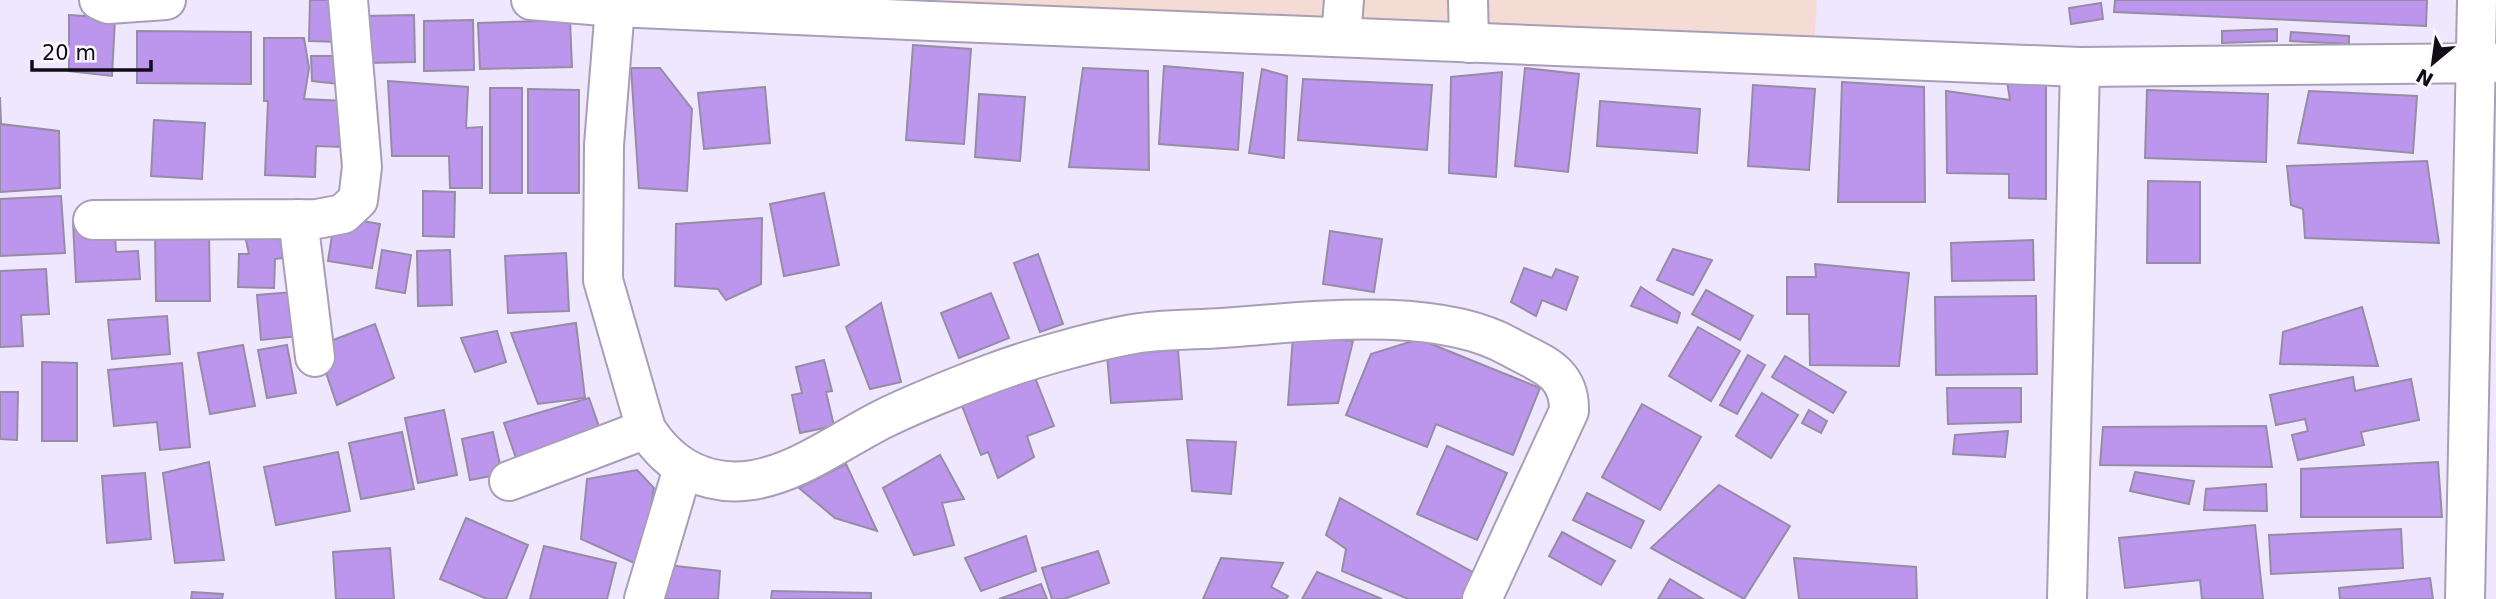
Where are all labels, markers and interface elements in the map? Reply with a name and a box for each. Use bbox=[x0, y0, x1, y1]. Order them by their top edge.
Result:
scale bar bbox=[32, 28, 150, 72]
north arrow bbox=[2398, 28, 2468, 98]
text: 20 m bbox=[42, 41, 96, 65]
text: N bbox=[2412, 64, 2437, 91]

